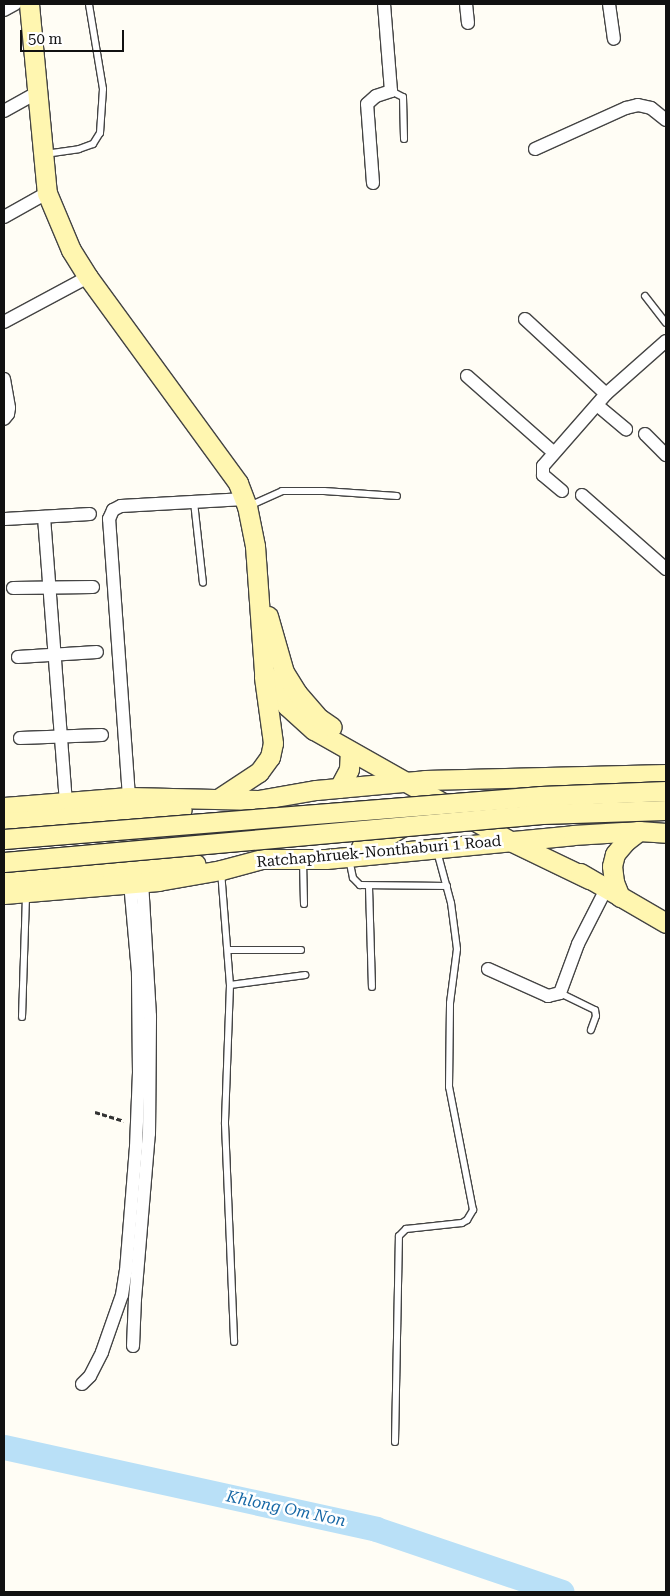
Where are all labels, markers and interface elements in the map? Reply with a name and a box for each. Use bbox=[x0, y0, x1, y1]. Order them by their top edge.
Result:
scale bar bbox=[22, 20, 126, 52]
text: 50 m bbox=[28, 30, 62, 48]
street label: Ratchaphruek-Nonthaburi 1 Road bbox=[256, 832, 502, 872]
water label: Khlong Om Non bbox=[225, 1487, 347, 1531]

